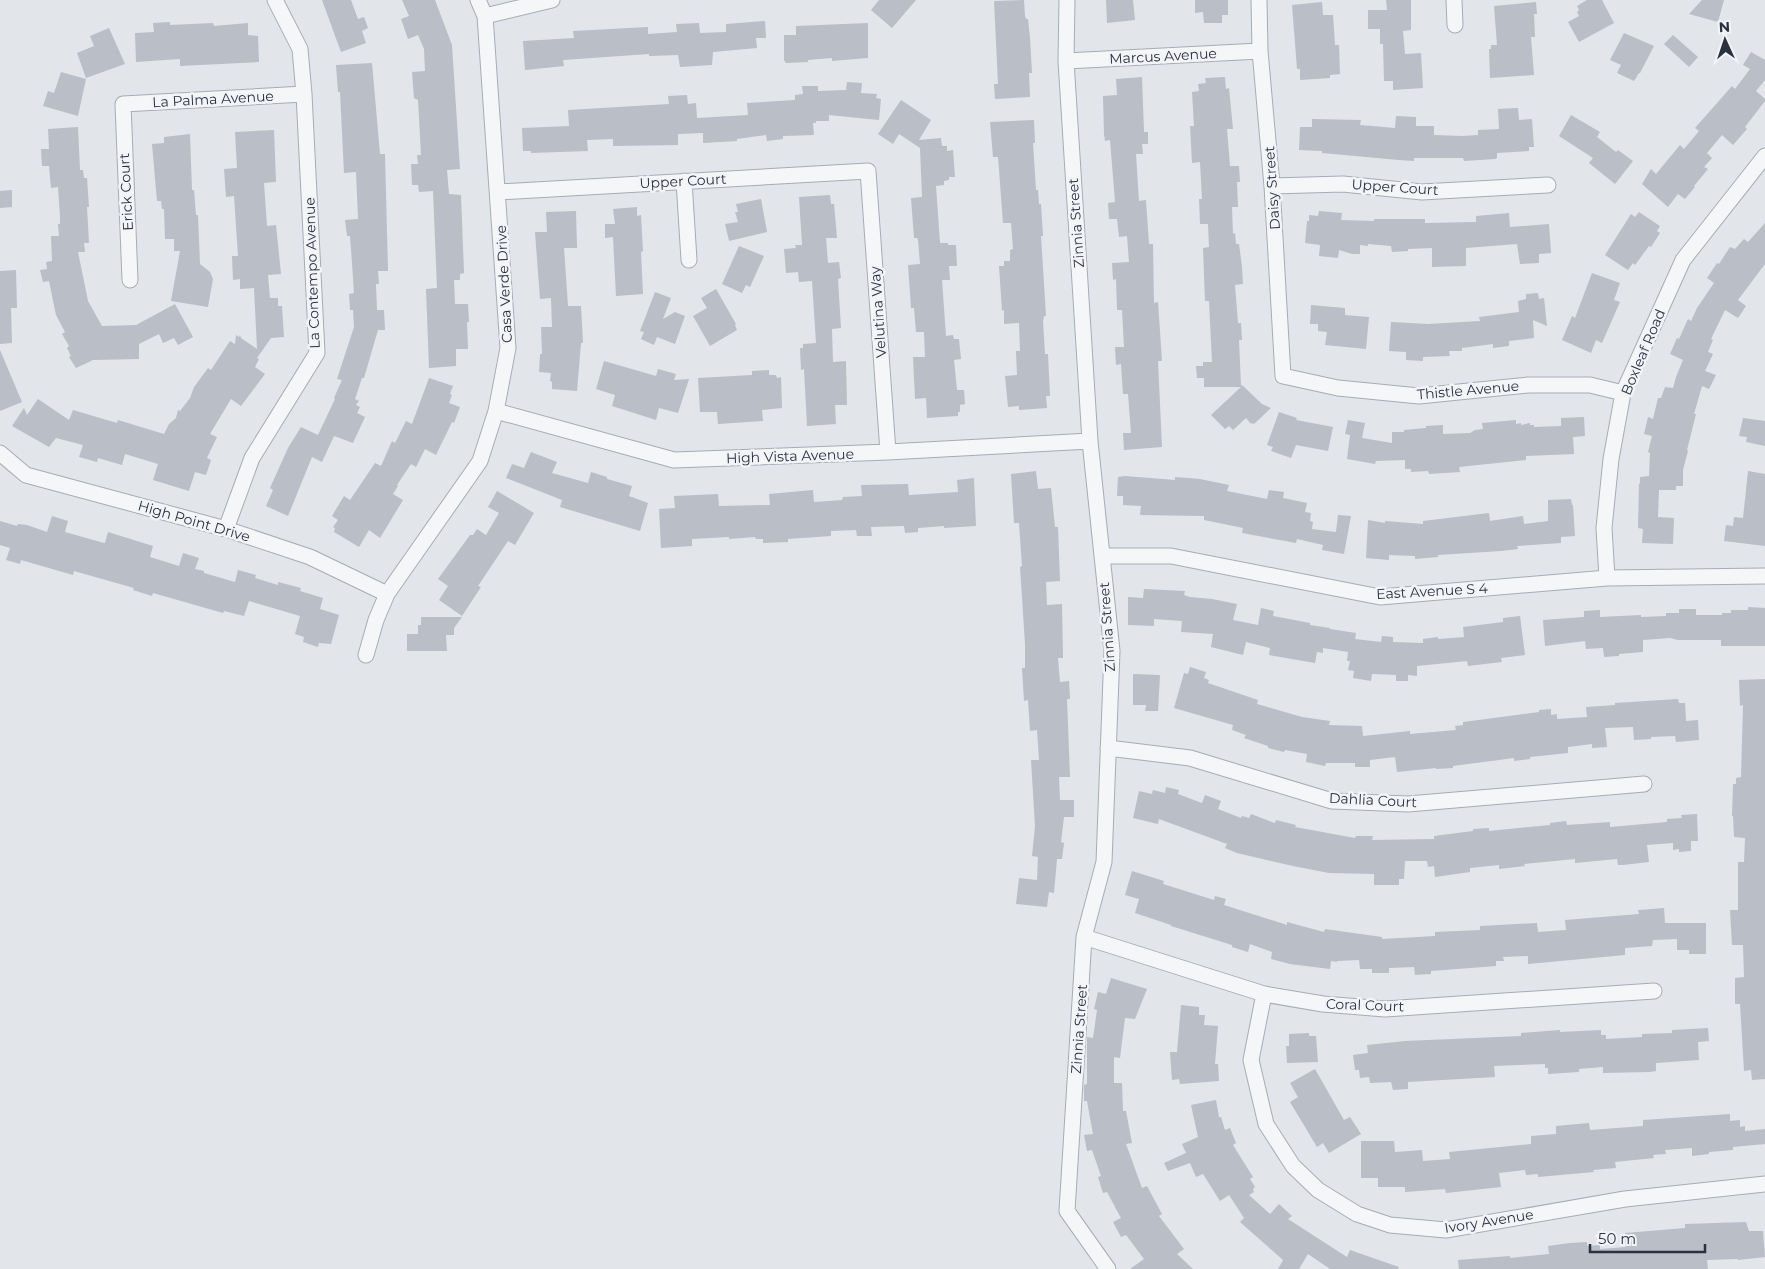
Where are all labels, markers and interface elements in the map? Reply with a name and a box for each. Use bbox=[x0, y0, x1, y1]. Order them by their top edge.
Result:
north arrow bbox=[1700, 15, 1750, 65]
text: N bbox=[1718, 18, 1730, 36]
street label: Marcus Avenue bbox=[1109, 44, 1217, 68]
street label: La Palma Avenue bbox=[152, 87, 274, 111]
street label: Daisy Street bbox=[1260, 145, 1284, 231]
street label: Erick Court bbox=[115, 152, 137, 231]
street label: Upper Court bbox=[639, 170, 727, 192]
street label: Upper Court bbox=[1351, 175, 1439, 199]
street label: Zinnia Street bbox=[1064, 177, 1088, 268]
street label: La Contempo Avenue bbox=[300, 197, 324, 349]
street label: Casa Verde Drive bbox=[492, 225, 516, 343]
street label: Velutina Way bbox=[866, 265, 890, 358]
street label: Boxleaf Road bbox=[1617, 306, 1669, 398]
street label: Thistle Avenue bbox=[1416, 377, 1520, 403]
street label: High Vista Avenue bbox=[726, 445, 854, 467]
street label: High Point Drive bbox=[136, 496, 252, 546]
street label: East Avenue S 4 bbox=[1376, 579, 1489, 603]
street label: Zinnia Street bbox=[1095, 581, 1119, 672]
street label: Dahlia Court bbox=[1329, 789, 1418, 811]
street label: Zinnia Street bbox=[1067, 983, 1091, 1074]
street label: Coral Court bbox=[1325, 995, 1405, 1015]
street label: Ivory Avenue bbox=[1443, 1205, 1535, 1237]
scale bar bbox=[1590, 1222, 1705, 1254]
text: 50 m bbox=[1598, 1229, 1636, 1248]

